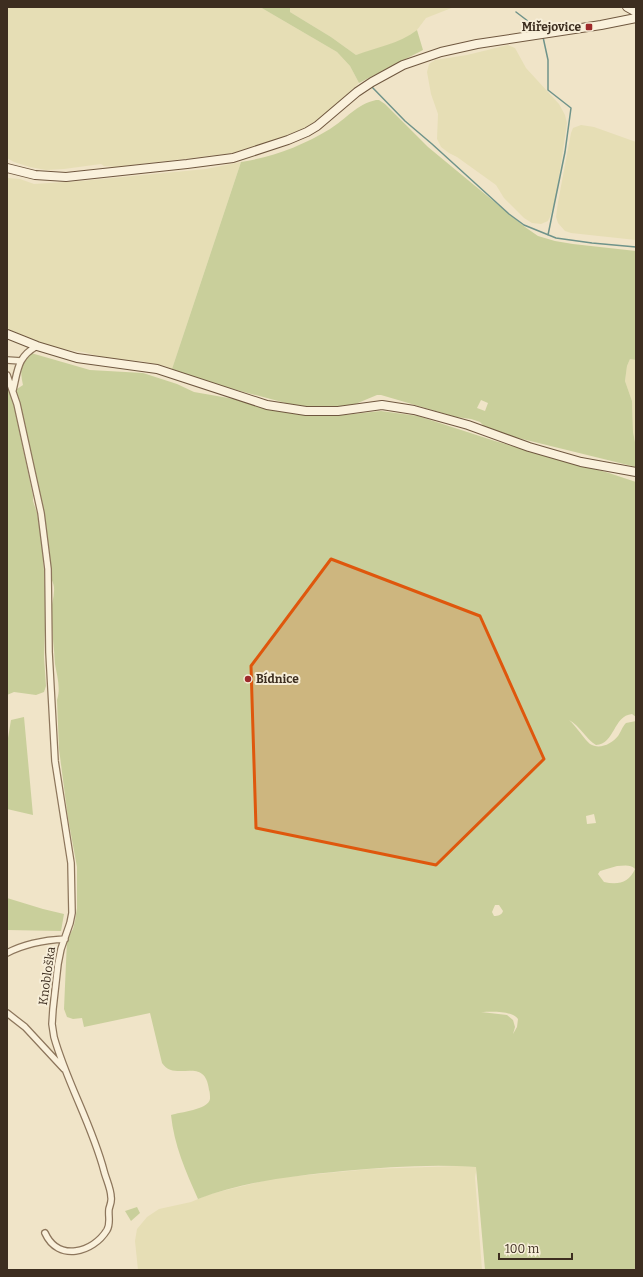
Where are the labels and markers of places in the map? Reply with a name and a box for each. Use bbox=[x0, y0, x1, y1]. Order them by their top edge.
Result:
place label: Miřejovice bbox=[522, 20, 581, 35]
marker: Miřejovice bbox=[584, 22, 594, 32]
place label: Bídnice bbox=[256, 672, 299, 686]
marker: Bídnice bbox=[243, 674, 253, 684]

